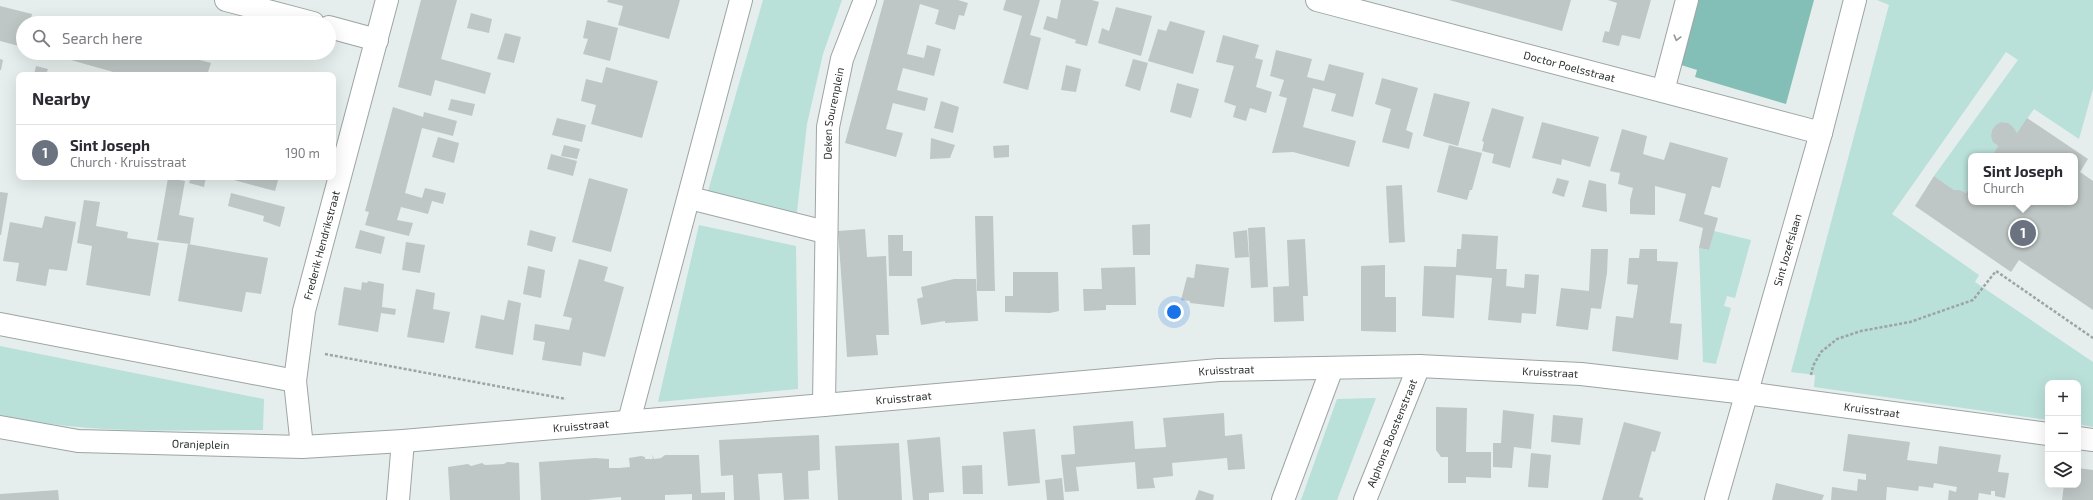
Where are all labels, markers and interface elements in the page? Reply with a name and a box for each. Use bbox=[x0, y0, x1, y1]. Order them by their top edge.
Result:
search box bbox=[16, 16, 336, 60]
icon: search bbox=[30, 27, 52, 49]
text: Search here bbox=[62, 29, 143, 47]
one-way arrow bbox=[1673, 34, 1682, 41]
street label: Doctor Poelsstraat bbox=[1522, 48, 1617, 84]
street label: Deken Sourenplein bbox=[821, 66, 846, 160]
text: Nearby bbox=[32, 88, 90, 108]
text: Sint Joseph bbox=[70, 136, 150, 154]
text: 1 bbox=[42, 145, 48, 161]
text: 190 m bbox=[285, 145, 320, 161]
popup bbox=[1968, 153, 2078, 205]
text: Church · Kruisstraat bbox=[70, 154, 186, 170]
text: Sint Joseph bbox=[1983, 162, 2063, 180]
text: Church bbox=[1983, 180, 2024, 196]
street label: Frederik Hendrikstraat bbox=[300, 189, 342, 301]
street label: Sint Jozefslaan bbox=[1770, 212, 1804, 288]
pin: 1 bbox=[2010, 218, 2036, 248]
your location bbox=[1164, 302, 1184, 322]
street label: Kruisstraat bbox=[1198, 362, 1255, 378]
street label: Kruisstraat bbox=[1522, 364, 1579, 380]
street label: Alphons Boostenstraat bbox=[1364, 377, 1419, 489]
map controls bbox=[2045, 380, 2081, 488]
button: + bbox=[2045, 380, 2081, 416]
street label: Kruisstraat bbox=[875, 388, 932, 406]
street label: Kruisstraat bbox=[1843, 399, 1901, 420]
street label: Kruisstraat bbox=[552, 416, 609, 434]
button: − bbox=[2045, 416, 2081, 452]
street label: Oranjeplein bbox=[172, 437, 230, 451]
button: layers bbox=[2045, 452, 2081, 488]

